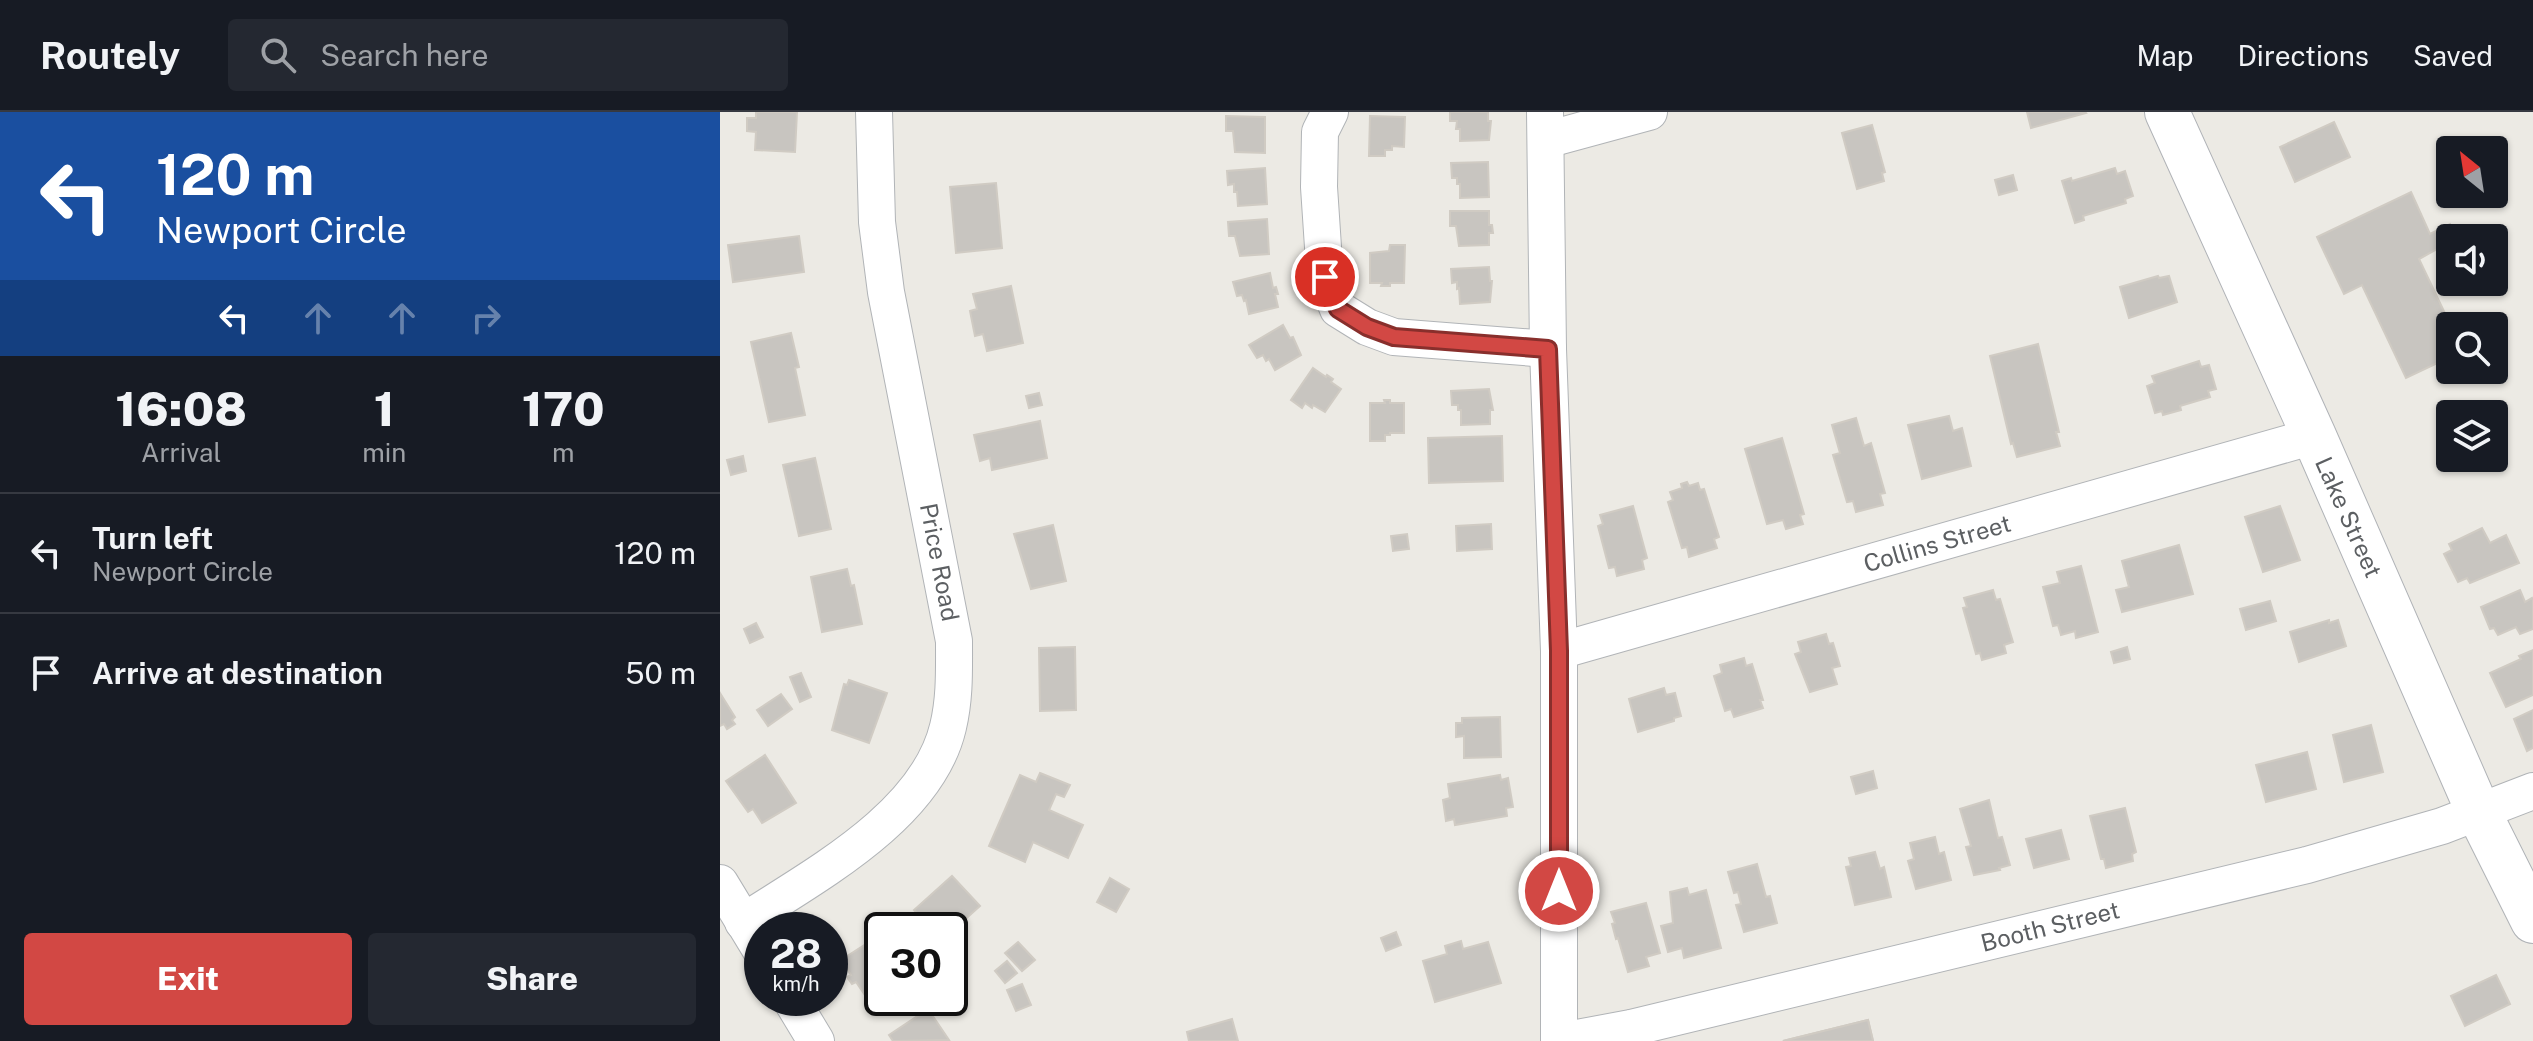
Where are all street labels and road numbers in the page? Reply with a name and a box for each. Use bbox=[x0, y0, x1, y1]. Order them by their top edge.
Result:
street label: Lake Street bbox=[2310, 452, 2388, 582]
street label: Price Road bbox=[915, 501, 965, 623]
street label: Collins Street bbox=[1860, 509, 2014, 577]
street label: Booth Street bbox=[1978, 895, 2122, 957]

